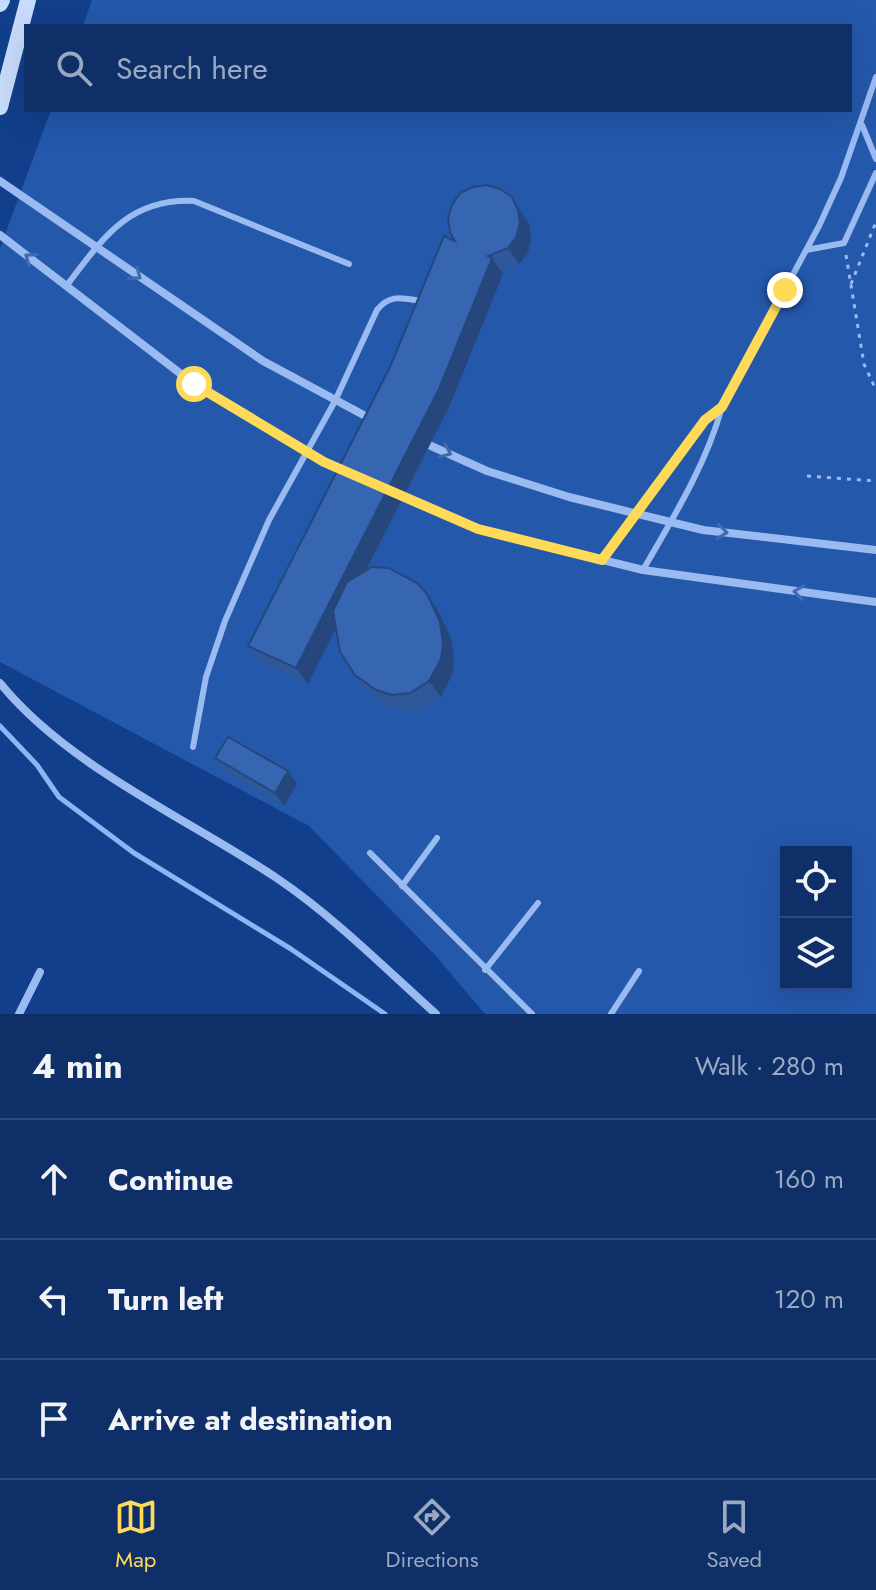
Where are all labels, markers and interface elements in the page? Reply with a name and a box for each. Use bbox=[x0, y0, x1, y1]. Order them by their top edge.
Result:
search box bbox=[24, 24, 852, 112]
icon: search bbox=[52, 46, 96, 90]
text: Search here bbox=[116, 47, 268, 90]
one-way arrow bbox=[25, 253, 39, 267]
one-way arrow bbox=[127, 265, 142, 280]
route end bbox=[767, 272, 803, 308]
route start bbox=[176, 366, 212, 402]
one-way arrow bbox=[438, 443, 452, 459]
one-way arrow bbox=[716, 524, 729, 541]
one-way arrow bbox=[792, 584, 806, 601]
map controls bbox=[780, 846, 852, 990]
button: locate bbox=[780, 846, 852, 918]
button: layers bbox=[780, 918, 852, 990]
text: 4 min bbox=[32, 1042, 123, 1091]
text: Walk · 280 m bbox=[695, 1047, 844, 1085]
icon: ahead bbox=[32, 1157, 76, 1201]
text: Continue bbox=[108, 1158, 234, 1201]
text: 160 m bbox=[774, 1160, 844, 1198]
icon: left bbox=[32, 1277, 76, 1321]
text: Turn left bbox=[108, 1278, 223, 1321]
text: 120 m bbox=[774, 1280, 844, 1318]
icon: arrive bbox=[32, 1397, 76, 1441]
text: Arrive at destination bbox=[108, 1398, 393, 1441]
tab: Map bbox=[114, 1495, 158, 1575]
tab: Directions bbox=[386, 1495, 479, 1575]
tab: Saved bbox=[706, 1495, 762, 1575]

